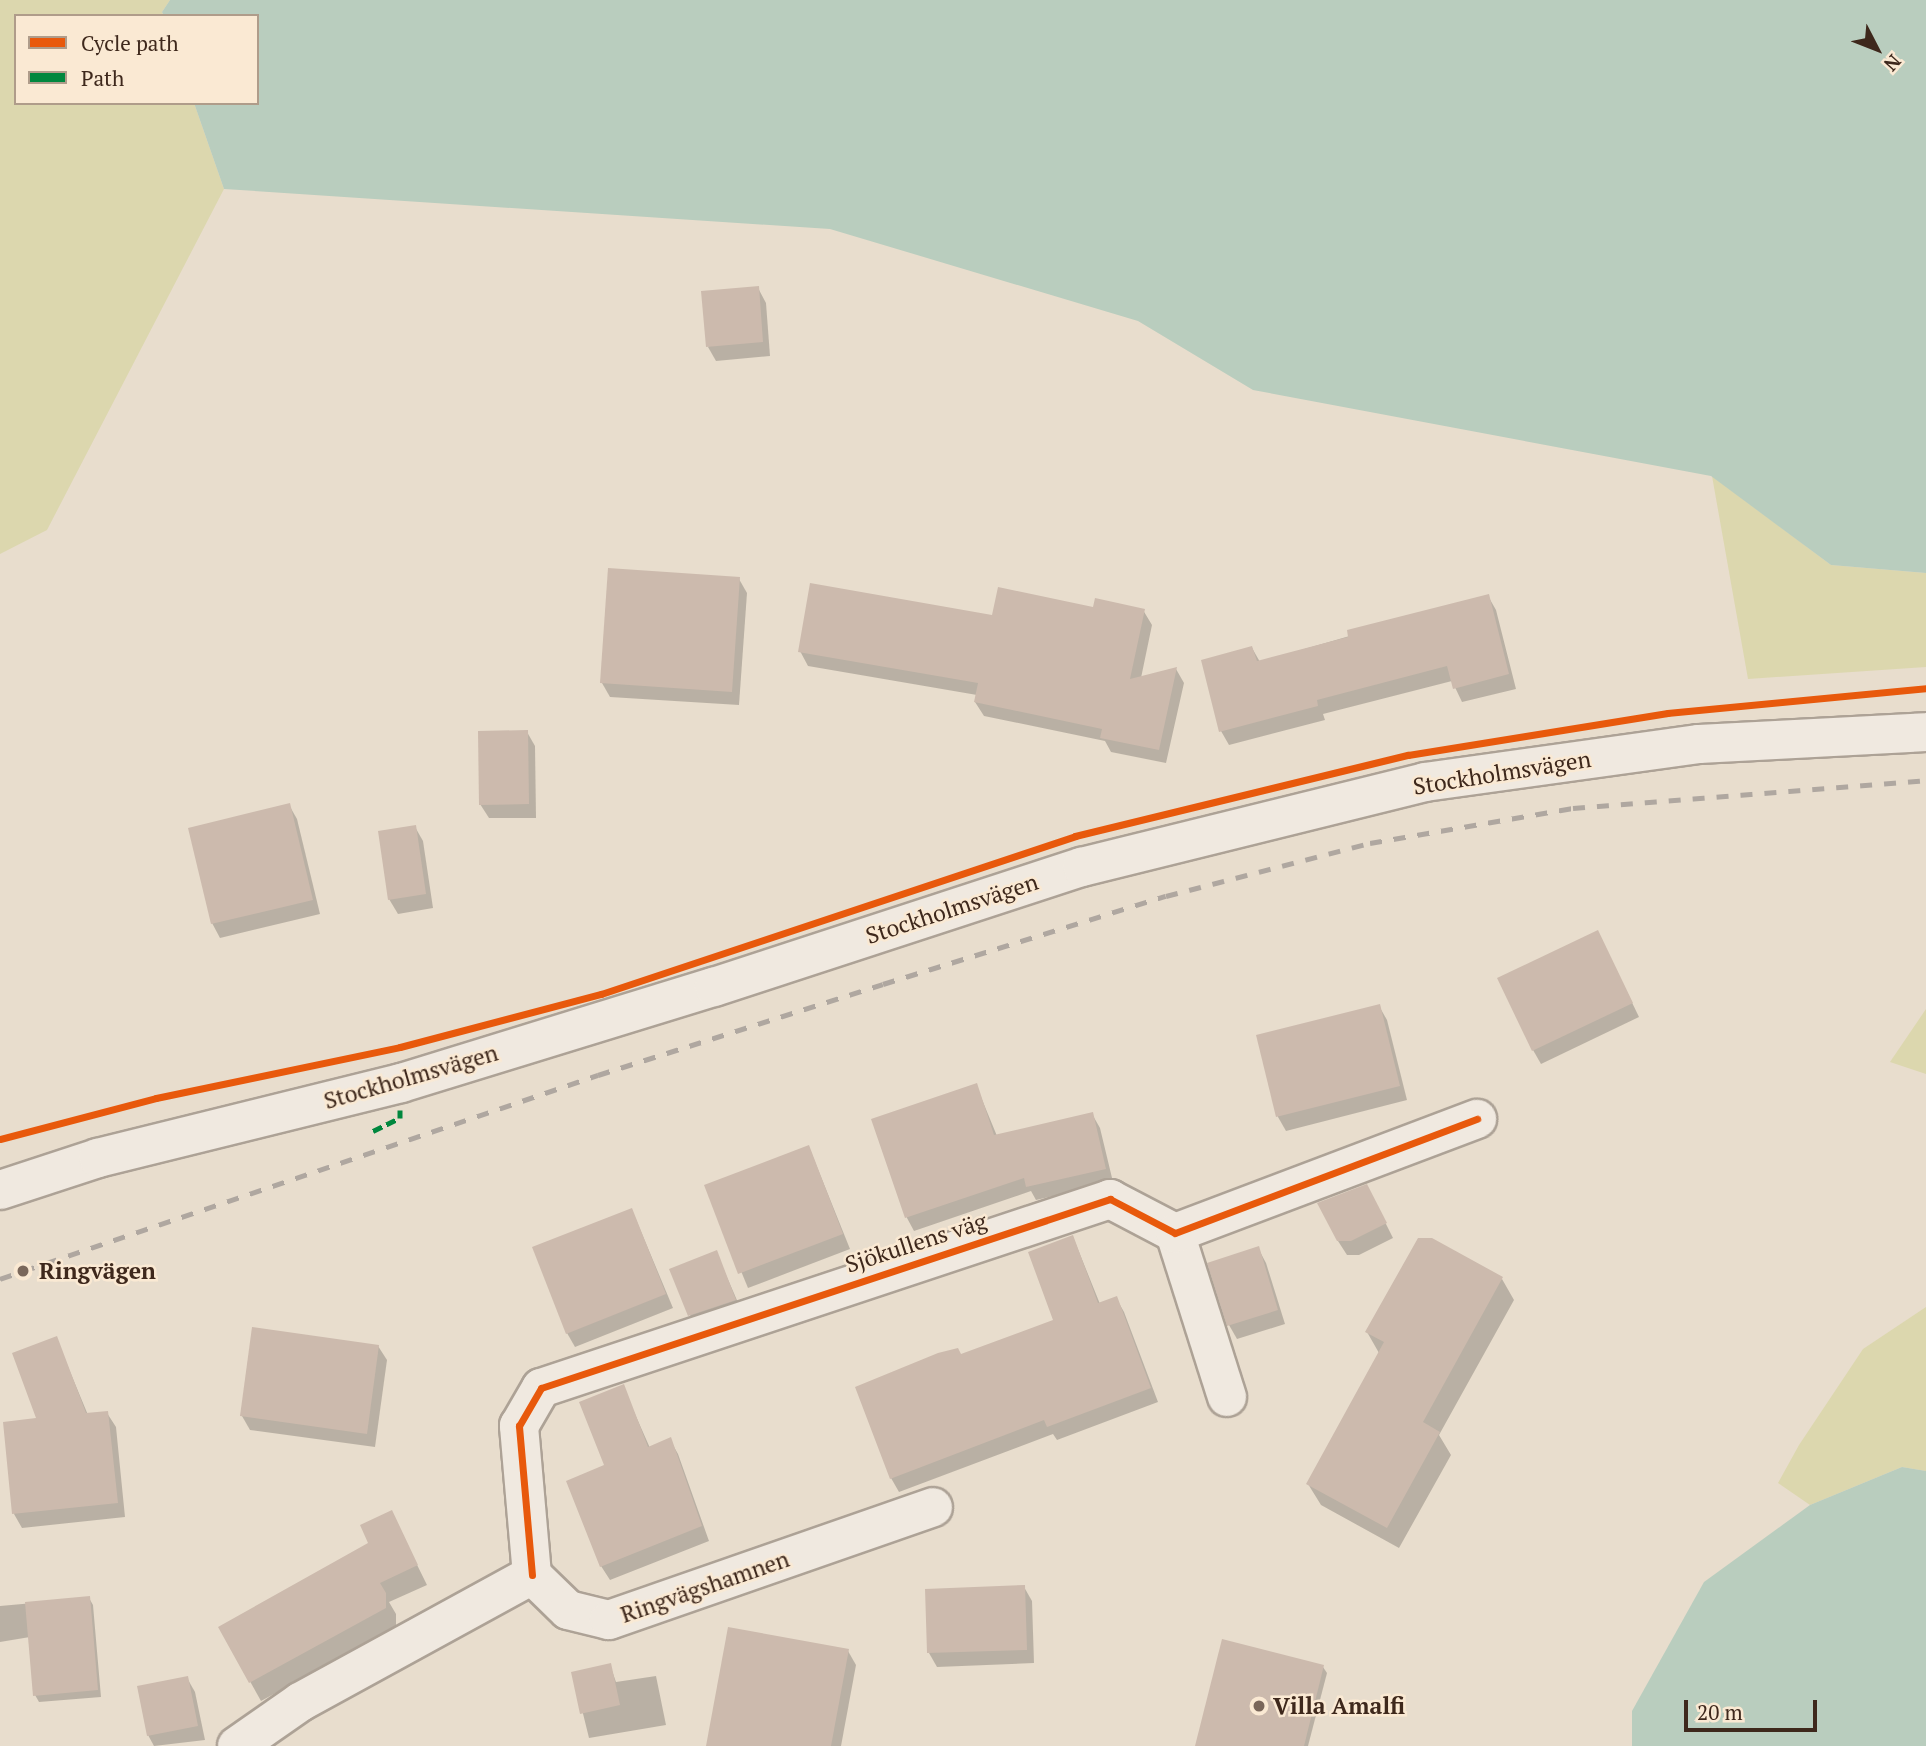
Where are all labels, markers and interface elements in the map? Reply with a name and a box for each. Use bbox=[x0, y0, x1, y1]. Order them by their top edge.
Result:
legend bbox=[14, 14, 259, 105]
north arrow bbox=[1842, 14, 1912, 84]
text: Cycle path bbox=[81, 29, 179, 57]
text: N bbox=[1879, 50, 1907, 77]
text: Path bbox=[81, 64, 124, 92]
street label: Stockholmsvägen bbox=[1411, 745, 1593, 801]
street label: Stockholmsvägen bbox=[862, 868, 1042, 950]
street label: Stockholmsvägen bbox=[321, 1039, 501, 1115]
street label: Sjökullens väg bbox=[842, 1207, 990, 1279]
place label: Ringvägen bbox=[39, 1257, 156, 1285]
marker: Ringvägen bbox=[13, 1261, 33, 1281]
street label: Ringvägshamnen bbox=[617, 1545, 793, 1629]
scale bar bbox=[1688, 1686, 1821, 1730]
place label: Villa Amalfi bbox=[1273, 1692, 1405, 1720]
marker: Villa Amalfi bbox=[1251, 1698, 1267, 1714]
text: 20 m bbox=[1697, 1698, 1743, 1726]

